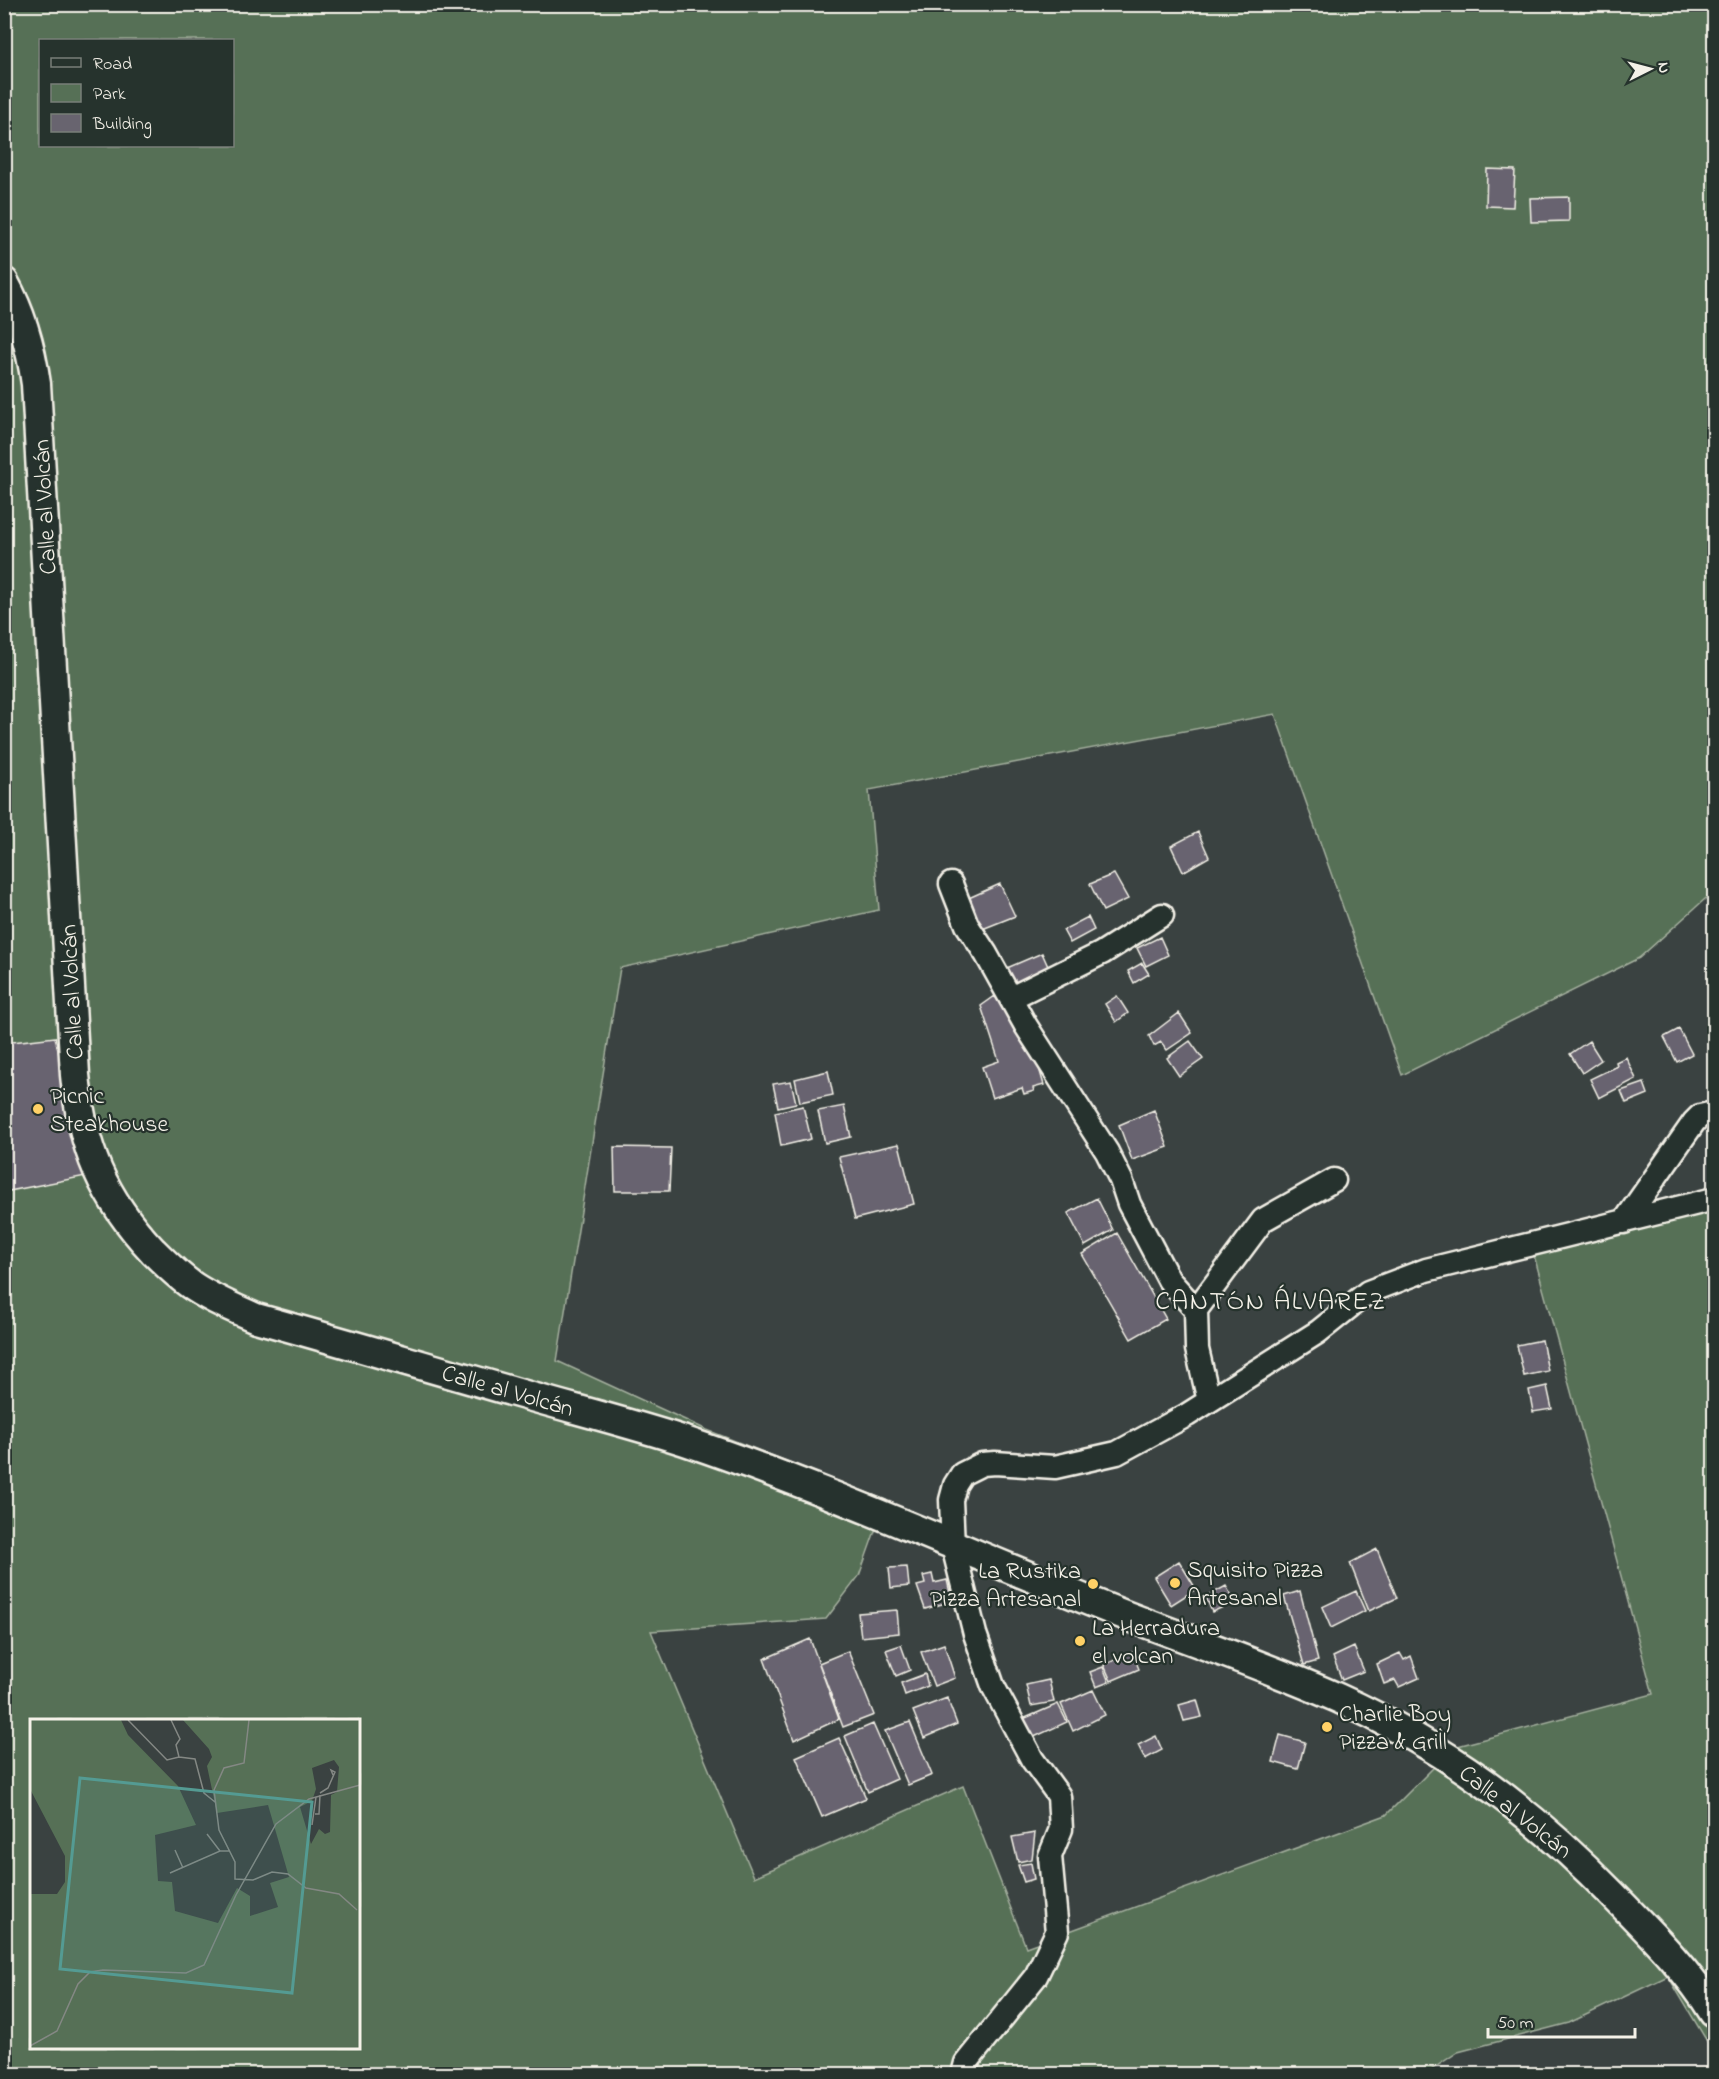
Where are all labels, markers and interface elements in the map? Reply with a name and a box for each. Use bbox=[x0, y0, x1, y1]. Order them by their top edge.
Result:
legend bbox=[39, 39, 234, 147]
north arrow bbox=[1620, 39, 1680, 99]
text: Road bbox=[93, 52, 132, 78]
text: N bbox=[1650, 61, 1675, 74]
text: Park bbox=[93, 82, 126, 108]
text: Building bbox=[92, 112, 152, 139]
street label: Calle al Volcán bbox=[25, 438, 68, 576]
street label: Calle al Volcán bbox=[52, 923, 95, 1061]
place label: Picnic Steakhouse bbox=[50, 1080, 168, 1143]
marker: Picnic Steakhouse bbox=[31, 1102, 45, 1116]
district label: CANTÓN ÁLVAREZ bbox=[1155, 1283, 1387, 1322]
street label: Calle al Volcán bbox=[437, 1357, 577, 1428]
place label: Squisito Pizza Artesanal bbox=[1187, 1554, 1323, 1617]
place label: La Rustika Pizza Artesanal bbox=[930, 1555, 1081, 1618]
marker: Squisito Pizza Artesanal bbox=[1168, 1576, 1182, 1590]
marker: La Rustika Pizza Artesanal bbox=[1086, 1577, 1100, 1591]
place label: La Herradura el volcan bbox=[1092, 1612, 1220, 1675]
marker: La Herradura el volcan bbox=[1073, 1634, 1087, 1648]
place label: Charlie Boy Pizza & Grill bbox=[1339, 1698, 1451, 1761]
inset map bbox=[30, 1719, 360, 2049]
marker: Charlie Boy Pizza & Grill bbox=[1320, 1720, 1334, 1734]
street label: Calle al Volcán bbox=[1450, 1757, 1579, 1869]
scale bar bbox=[1488, 2001, 1635, 2039]
text: 50 m bbox=[1497, 2011, 1534, 2037]

